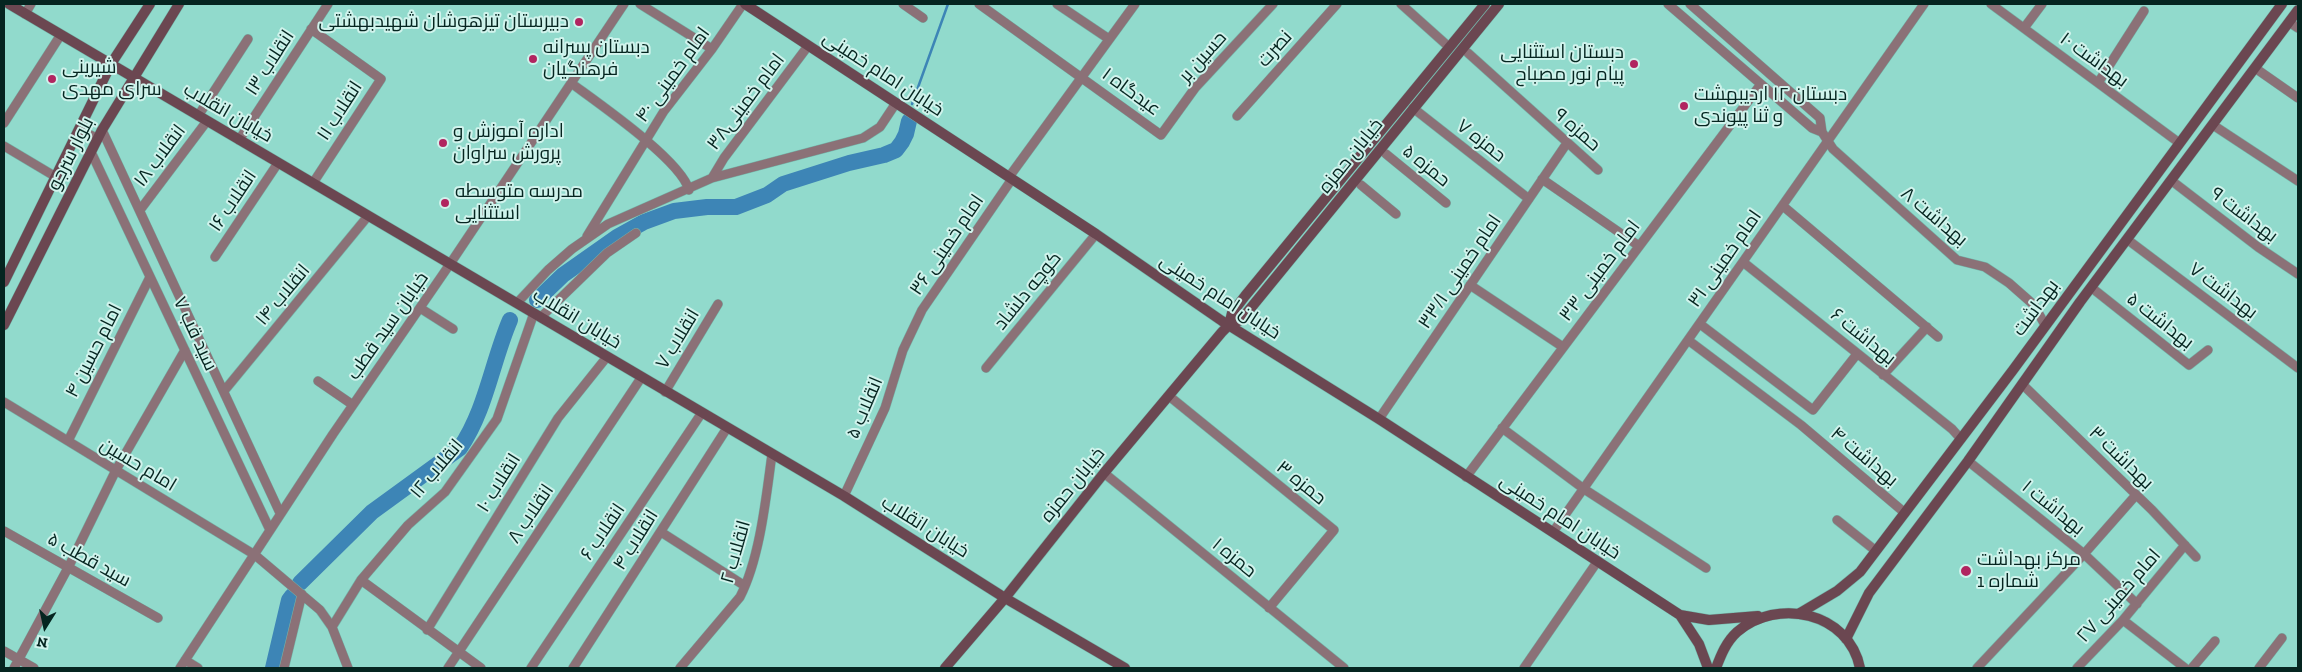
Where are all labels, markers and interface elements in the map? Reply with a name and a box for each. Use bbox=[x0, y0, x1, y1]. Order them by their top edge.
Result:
place label: دبیرستان تیزهوشان شهیدبهشتی bbox=[319, 11, 569, 33]
marker: دبیرستان تیزهوشان شهیدبهشتی bbox=[573, 16, 585, 28]
street label: امام خمینی ۴۰ bbox=[631, 23, 715, 127]
street label: انقلاب ۱۳ bbox=[241, 26, 299, 100]
street label: خیابان امام خمینی bbox=[818, 26, 948, 122]
street label: نصرت bbox=[1253, 26, 1297, 72]
street label: حسین بر bbox=[1174, 27, 1232, 87]
street label: بهداشت ۱۰ bbox=[2055, 28, 2133, 92]
place label: دبستان پسرانه فرهنگیان bbox=[543, 37, 650, 81]
place label: دبستان استثنایی پیام نور مصباح bbox=[1500, 42, 1624, 86]
street label: امام خمینی۳۸ bbox=[702, 49, 790, 155]
marker: دبستان پسرانه فرهنگیان bbox=[527, 53, 539, 65]
place label: شیرینی سرای مهدی bbox=[62, 57, 161, 101]
marker: دبستان استثنایی پیام نور مصباح bbox=[1628, 58, 1640, 70]
street label: عیدگاه ۱ bbox=[1097, 63, 1165, 121]
marker: شیرینی سرای مهدی bbox=[46, 73, 58, 85]
street label: انقلاب ۱۱ bbox=[312, 77, 368, 145]
street label: خیابان انقلاب bbox=[179, 78, 277, 148]
place label: دبستان ۱۲ اردیبهشت و ثنا پیوندی bbox=[1694, 84, 1847, 128]
marker: دبستان ۱۲ اردیبهشت و ثنا پیوندی bbox=[1678, 100, 1690, 112]
street label: حمزه ۹ bbox=[1549, 104, 1605, 156]
street label: بلوار سرجو bbox=[43, 114, 99, 194]
street label: خیابان حمزه bbox=[1314, 114, 1388, 198]
street label: حمزه ۷ bbox=[1452, 115, 1510, 167]
street label: انقلاب ۱۸ bbox=[129, 120, 191, 192]
place label: اداره آموزش و پرورش سراوان bbox=[453, 121, 564, 165]
marker: اداره آموزش و پرورش سراوان bbox=[437, 137, 449, 149]
street label: حمزه ۵ bbox=[1398, 140, 1454, 192]
street label: انقلاب ۱۶ bbox=[204, 166, 262, 236]
place label: مدرسه متوسطه استثنایی bbox=[455, 181, 583, 225]
street label: بهداشت ۸ bbox=[1896, 182, 1972, 252]
street label: بهداشت ۹ bbox=[2206, 182, 2282, 248]
street label: امام خمینی ۳۶ bbox=[905, 190, 989, 300]
marker: مدرسه متوسطه استثنایی bbox=[439, 197, 451, 209]
street label: امام خمینی ۳۱ bbox=[1683, 206, 1767, 312]
street label: امام خمینی ۳۳/۱ bbox=[1413, 211, 1507, 333]
street label: امام خمینی ۳۳ bbox=[1555, 216, 1645, 326]
street label: کوچه دلشاد bbox=[989, 247, 1067, 335]
street label: خیابان امام خمینی bbox=[1155, 249, 1285, 345]
street label: بهداشت ۷ bbox=[2184, 258, 2262, 324]
street label: انقلاب ۱۴ bbox=[251, 260, 315, 330]
street label: خیابان سید قطب bbox=[342, 268, 434, 384]
street label: بهداشت bbox=[2008, 275, 2064, 341]
street label: خیابان انقلاب bbox=[528, 284, 626, 354]
street label: بهداشت ۵ bbox=[2122, 288, 2198, 354]
street label: سید قب ۷ bbox=[168, 293, 222, 375]
street label: امام حسین ۴ bbox=[61, 300, 127, 402]
street label: بهداشت ۶ bbox=[1826, 304, 1900, 370]
street label: انقلاب ۷ bbox=[651, 305, 705, 373]
street label: انقلاب ۵ bbox=[842, 374, 888, 442]
street label: بهداشت ۴ bbox=[1826, 422, 1902, 492]
street label: بهداشت ۳ bbox=[2084, 422, 2158, 494]
street label: امام حسین bbox=[96, 433, 180, 497]
street label: انقلاب ۱۲ bbox=[406, 435, 468, 503]
street label: خیابان حمزه bbox=[1036, 443, 1110, 527]
street label: انقلاب ۱۰ bbox=[472, 449, 526, 517]
street label: حمزه ۳ bbox=[1272, 456, 1330, 510]
street label: خیابان امام خمینی bbox=[1495, 469, 1625, 565]
street label: بهداشت ۱ bbox=[2017, 476, 2089, 540]
street label: انقلاب ۸ bbox=[503, 480, 559, 548]
street label: خیابان انقلاب bbox=[877, 491, 973, 563]
street label: انقلاب ۶ bbox=[576, 499, 630, 565]
street label: انقلاب ۴ bbox=[609, 506, 663, 574]
street label: انقلاب ۲ bbox=[716, 518, 756, 586]
street label: سید قطب ۵ bbox=[43, 528, 135, 592]
street label: حمزه ۱ bbox=[1207, 533, 1261, 583]
street label: امام خمینی ۲۷ bbox=[2072, 545, 2166, 647]
place label: مرکز بهداشت شماره 1 bbox=[1977, 549, 2081, 593]
marker: مرکز بهداشت شماره 1 bbox=[1959, 564, 1973, 578]
north arrow bbox=[20, 602, 70, 652]
text: N bbox=[36, 633, 49, 652]

